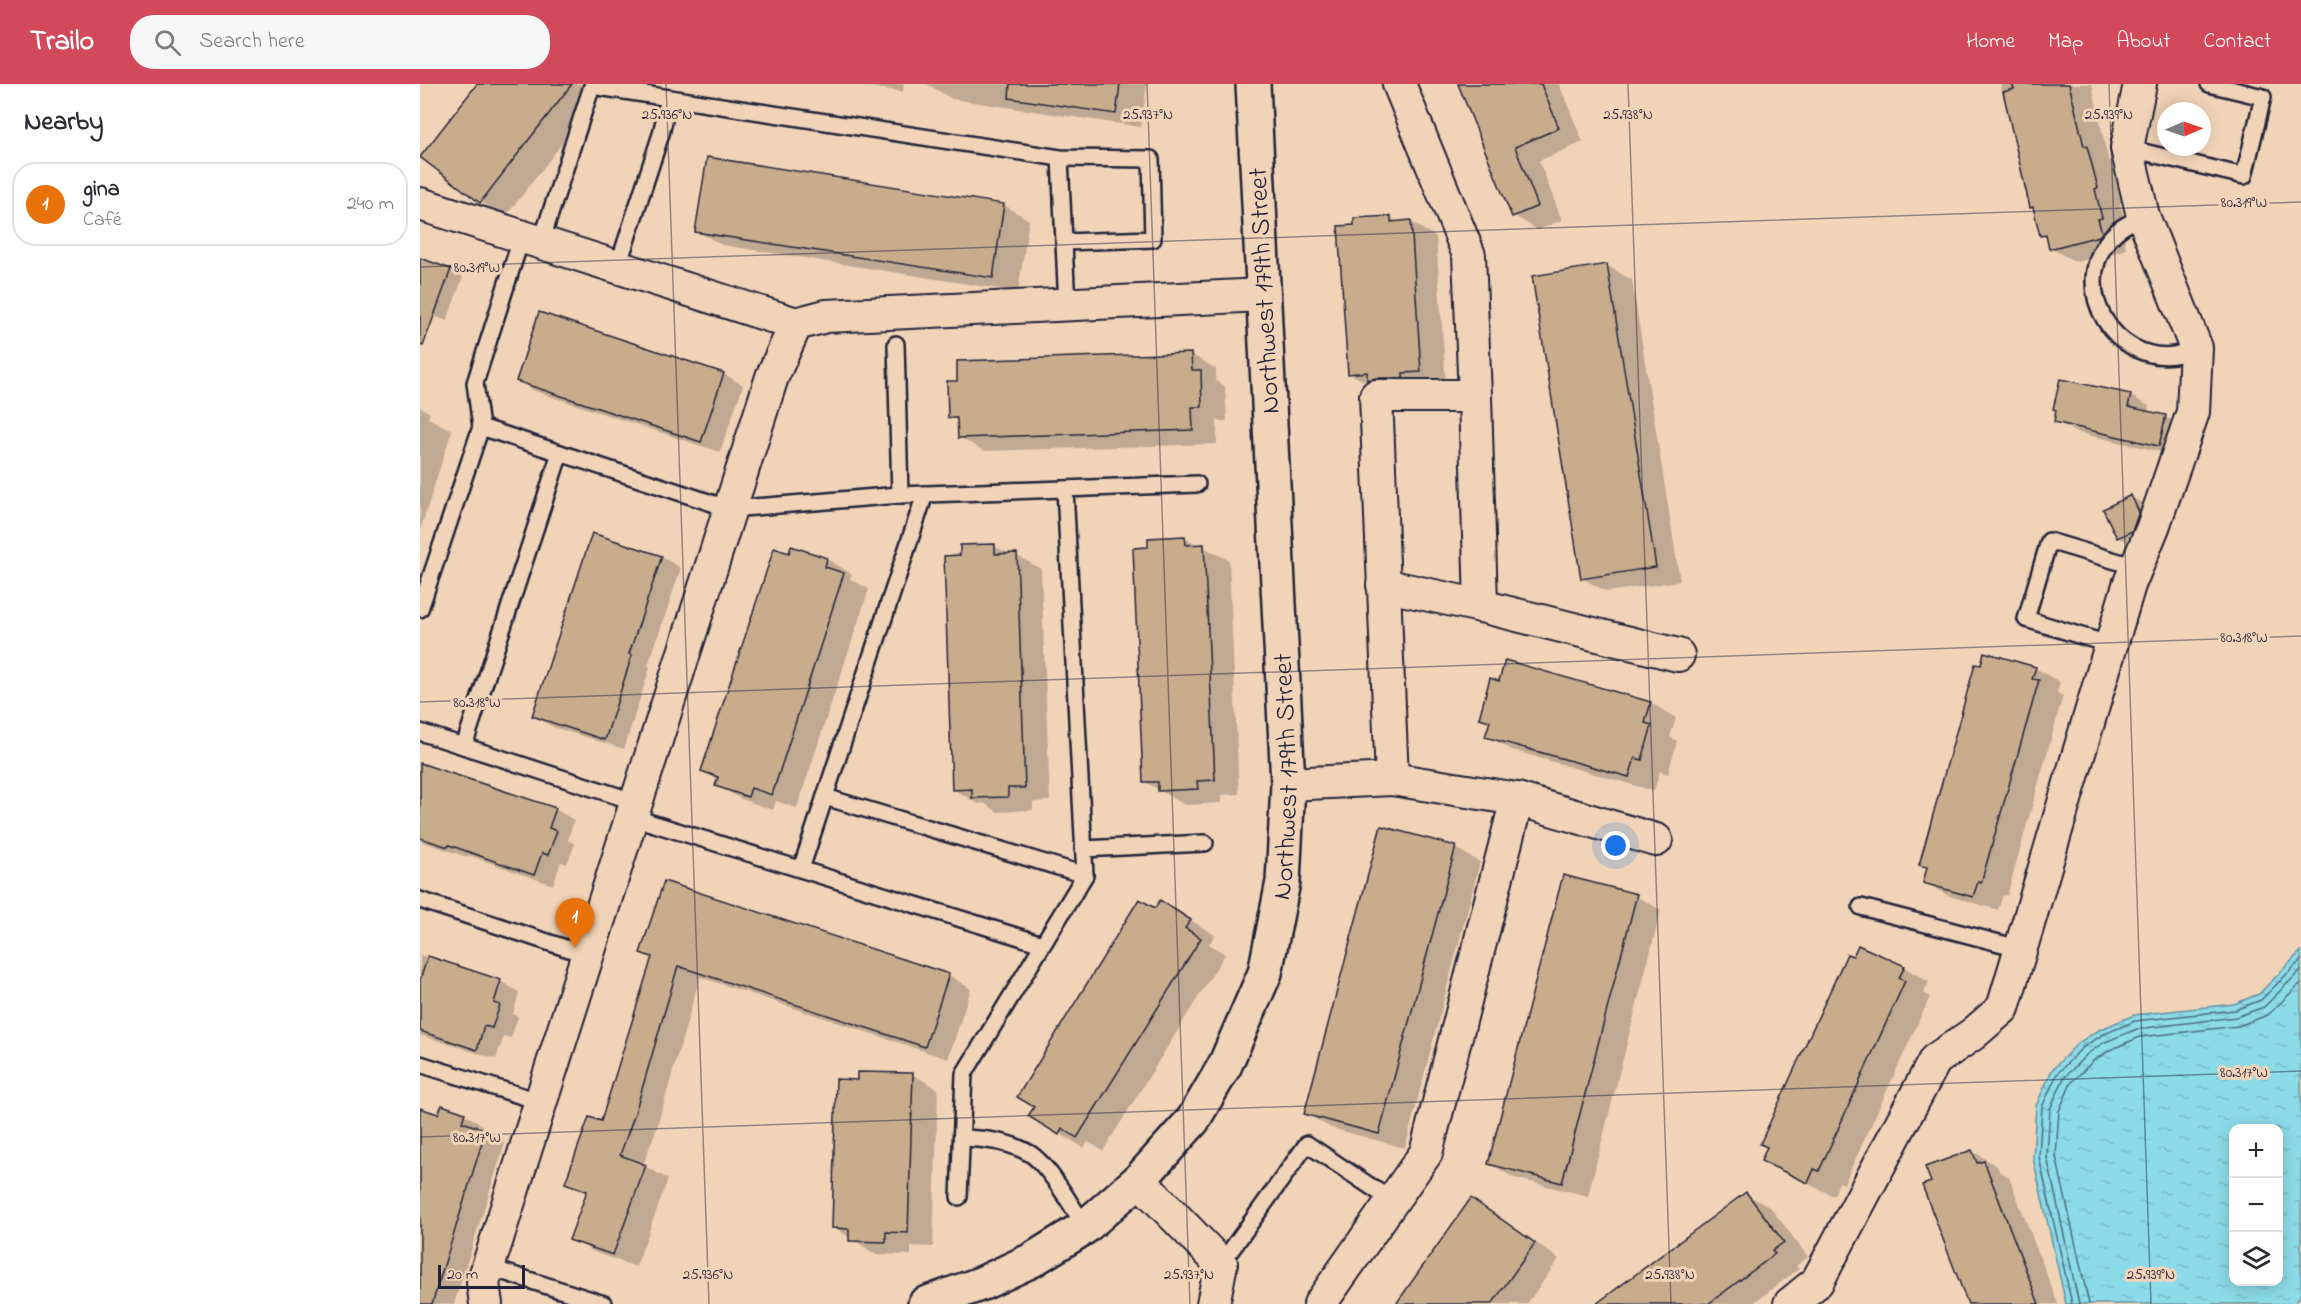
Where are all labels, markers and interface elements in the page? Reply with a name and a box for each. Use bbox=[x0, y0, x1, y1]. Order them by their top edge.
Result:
search box bbox=[130, 15, 550, 69]
text: Trailo bbox=[30, 22, 94, 63]
icon: search bbox=[151, 26, 184, 59]
text: Search here bbox=[199, 26, 305, 58]
text: Home bbox=[1966, 27, 2015, 57]
text: Map bbox=[2048, 27, 2083, 57]
text: About bbox=[2116, 27, 2170, 57]
text: Contact bbox=[2203, 27, 2271, 57]
north arrow bbox=[2157, 102, 2211, 156]
text: Nearby bbox=[24, 104, 103, 142]
text: 25.936°N bbox=[642, 104, 692, 126]
text: 25.937°N bbox=[1123, 104, 1173, 126]
text: 25.938°N bbox=[1603, 104, 1653, 126]
text: 25.939°N bbox=[2085, 104, 2133, 126]
street label: Northwest 179th Street bbox=[1240, 167, 1291, 415]
text: gina bbox=[83, 174, 120, 206]
text: 1 bbox=[42, 190, 49, 219]
text: 240 m bbox=[347, 190, 394, 219]
text: 80.319°W bbox=[2221, 192, 2267, 214]
text: Café bbox=[83, 206, 122, 235]
text: 80.319°W bbox=[454, 257, 500, 279]
text: 80.318°W bbox=[2220, 627, 2268, 649]
street label: Northwest 179th Street bbox=[1263, 652, 1310, 903]
text: 80.318°W bbox=[453, 692, 501, 714]
your location bbox=[1601, 831, 1630, 860]
pin: 1 bbox=[556, 898, 594, 948]
text: 80.317°W bbox=[2220, 1062, 2268, 1084]
map controls bbox=[2229, 1124, 2283, 1286]
button: + bbox=[2229, 1124, 2283, 1178]
text: 80.317°W bbox=[453, 1127, 501, 1149]
button: − bbox=[2229, 1178, 2283, 1232]
button: layers bbox=[2229, 1232, 2283, 1286]
scale bar bbox=[438, 1262, 525, 1290]
text: 20 m bbox=[447, 1263, 478, 1287]
text: 25.936°N bbox=[683, 1264, 733, 1286]
text: 25.937°N bbox=[1164, 1264, 1214, 1286]
text: 25.938°N bbox=[1645, 1264, 1695, 1286]
text: 25.939°N bbox=[2127, 1264, 2175, 1286]

